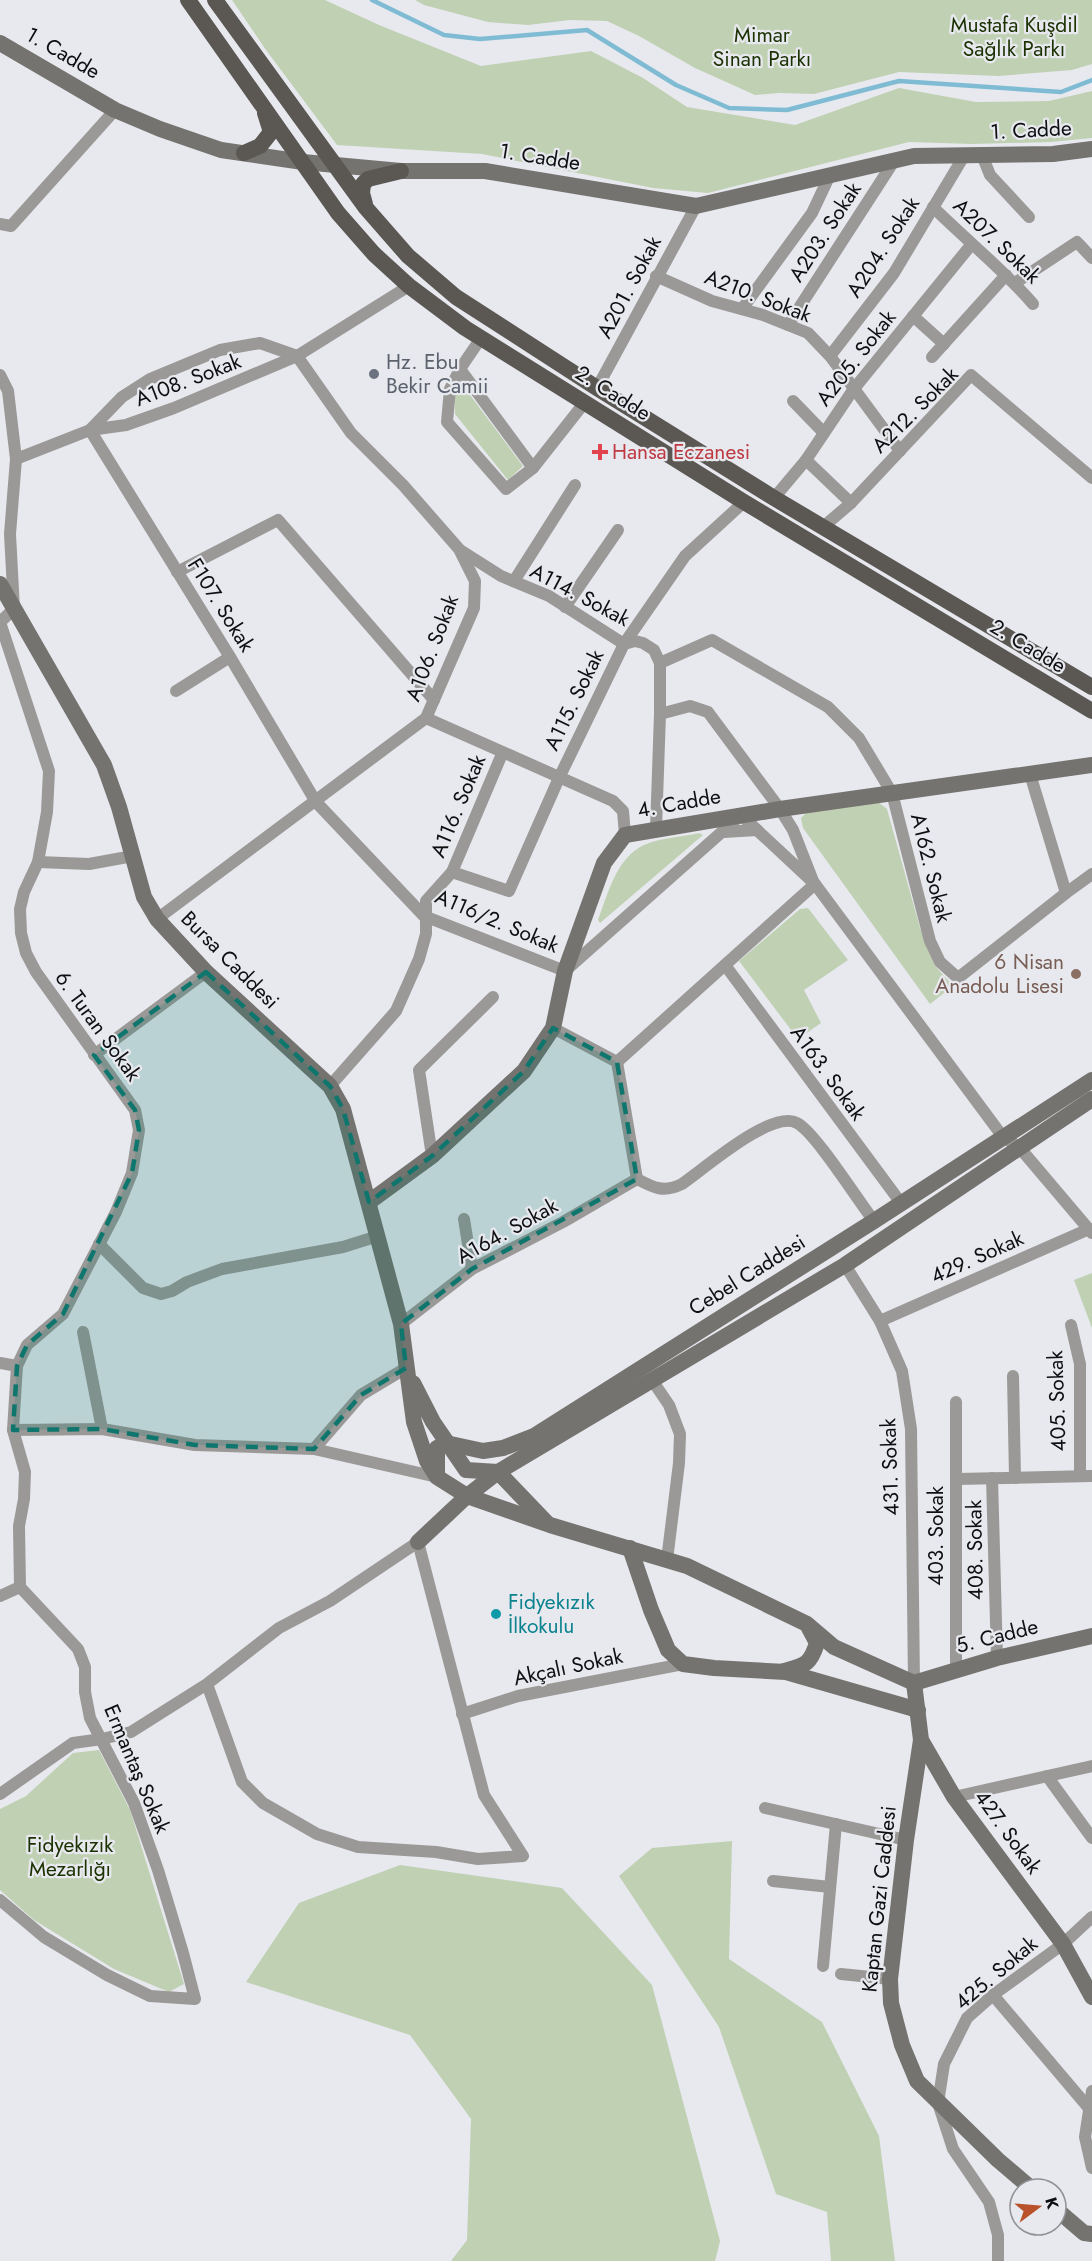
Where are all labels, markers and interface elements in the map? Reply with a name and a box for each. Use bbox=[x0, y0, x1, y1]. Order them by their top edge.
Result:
park label: Mustafa Kuşdil Sağlık Parkı bbox=[950, 10, 1078, 64]
street label: 1. Cadde bbox=[20, 20, 106, 86]
park label: Mimar Sinan Parkı bbox=[713, 20, 811, 74]
street label: 1. Cadde bbox=[990, 113, 1073, 147]
street label: 1. Cadde bbox=[498, 136, 583, 178]
street label: A203. Sokak bbox=[781, 176, 869, 288]
street label: A204. Sokak bbox=[839, 190, 927, 303]
street label: A207. Sokak bbox=[946, 191, 1048, 291]
street label: A201. Sokak bbox=[589, 230, 669, 343]
street label: A210. Sokak bbox=[700, 262, 816, 330]
street label: A205. Sokak bbox=[809, 303, 904, 412]
street label: A108. Sokak bbox=[131, 346, 246, 414]
place label: Hz. Ebu Bekir Camii bbox=[386, 347, 489, 401]
street label: 2. Cadde bbox=[570, 358, 657, 428]
street label: A212. Sokak bbox=[865, 359, 966, 460]
marker: Hz. Ebu Bekir Camii bbox=[367, 367, 381, 381]
place label: Hansa Eczanesi bbox=[612, 437, 750, 467]
marker: Hansa Eczanesi bbox=[593, 445, 607, 459]
street label: F107. Sokak bbox=[180, 552, 262, 658]
street label: A114. Sokak bbox=[525, 556, 636, 634]
street label: A106. Sokak bbox=[398, 590, 466, 706]
street label: 2. Cadde bbox=[984, 612, 1072, 681]
street label: A115. Sokak bbox=[537, 644, 612, 755]
street label: A116. Sokak bbox=[423, 749, 493, 862]
street label: 4. Cadde bbox=[635, 781, 723, 825]
street label: A162. Sokak bbox=[903, 810, 959, 926]
street label: A116/2. Sokak bbox=[430, 881, 564, 961]
street label: Bursa Caddesi bbox=[174, 904, 286, 1016]
place label: 6 Nisan Anadolu Lisesi bbox=[935, 947, 1064, 1001]
street label: 6. Turan Sokak bbox=[48, 965, 149, 1088]
marker: 6 Nisan Anadolu Lisesi bbox=[1069, 967, 1083, 981]
street label: A163. Sokak bbox=[783, 1019, 873, 1127]
street label: A164. Sokak bbox=[451, 1190, 564, 1271]
street label: 429. Sokak bbox=[926, 1223, 1029, 1291]
street label: Cebel Caddesi bbox=[683, 1227, 811, 1323]
street label: 405. Sokak bbox=[1040, 1349, 1074, 1452]
street label: 431. Sokak bbox=[873, 1417, 907, 1516]
street label: 403. Sokak bbox=[921, 1485, 951, 1586]
street label: 408. Sokak bbox=[959, 1499, 991, 1600]
place label: Fidyekızık İlkokulu bbox=[508, 1587, 595, 1641]
marker: Fidyekızık İlkokulu bbox=[489, 1607, 503, 1621]
street label: 5. Cadde bbox=[953, 1611, 1041, 1661]
street label: Akçalı Sokak bbox=[511, 1641, 626, 1693]
street label: Ermantaş Sokak bbox=[96, 1700, 178, 1839]
street label: 427. Sokak bbox=[967, 1784, 1049, 1881]
street label: Kaptan Gazi Caddesi bbox=[854, 1804, 904, 1994]
park label: Fidyekızık Mezarlığı bbox=[27, 1830, 114, 1884]
street label: 425. Sokak bbox=[948, 1929, 1045, 2017]
north arrow bbox=[1008, 2177, 1068, 2237]
text: K bbox=[1039, 2194, 1065, 2212]

